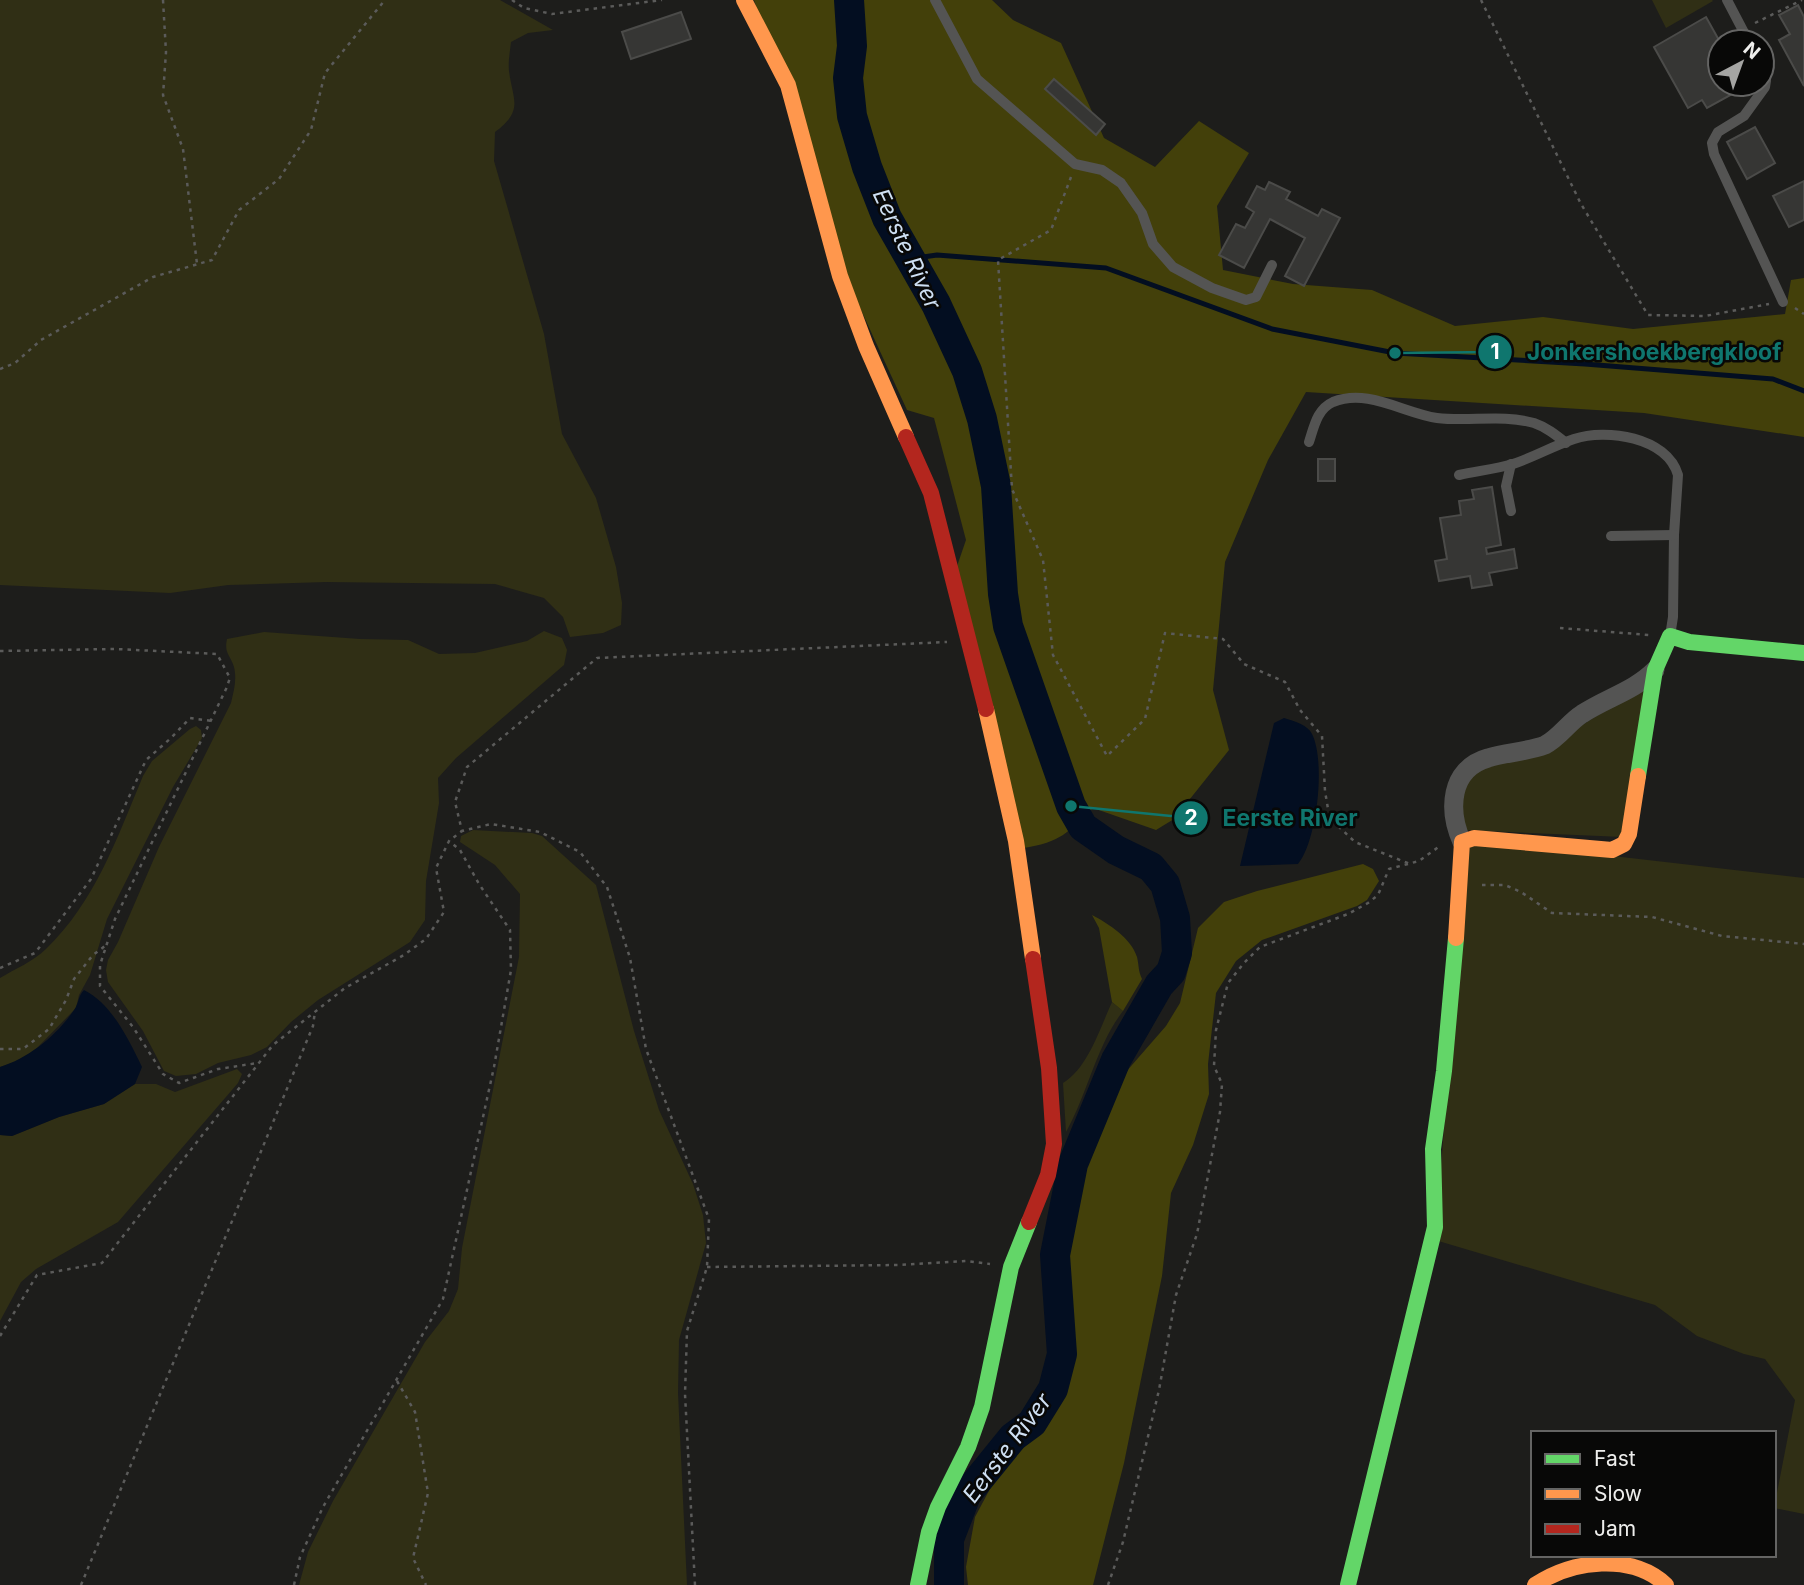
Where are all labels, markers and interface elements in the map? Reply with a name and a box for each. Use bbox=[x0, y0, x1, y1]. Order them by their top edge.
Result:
north arrow bbox=[1706, 28, 1776, 98]
text: N bbox=[1739, 37, 1765, 64]
water label: Eerste River bbox=[867, 184, 948, 315]
callout: Jonkershoekbergkloof bbox=[1477, 330, 1795, 374]
text: Jonkershoekbergkloof bbox=[1527, 338, 1781, 366]
text: 1 bbox=[1490, 339, 1500, 364]
callout: Eerste River bbox=[1174, 796, 1372, 840]
text: Eerste River bbox=[1222, 804, 1358, 832]
text: 2 bbox=[1184, 805, 1198, 830]
water label: Eerste River bbox=[957, 1387, 1058, 1508]
legend bbox=[1531, 1431, 1776, 1557]
text: Fast bbox=[1594, 1446, 1636, 1471]
text: Slow bbox=[1594, 1481, 1642, 1506]
text: Jam bbox=[1594, 1516, 1636, 1541]

